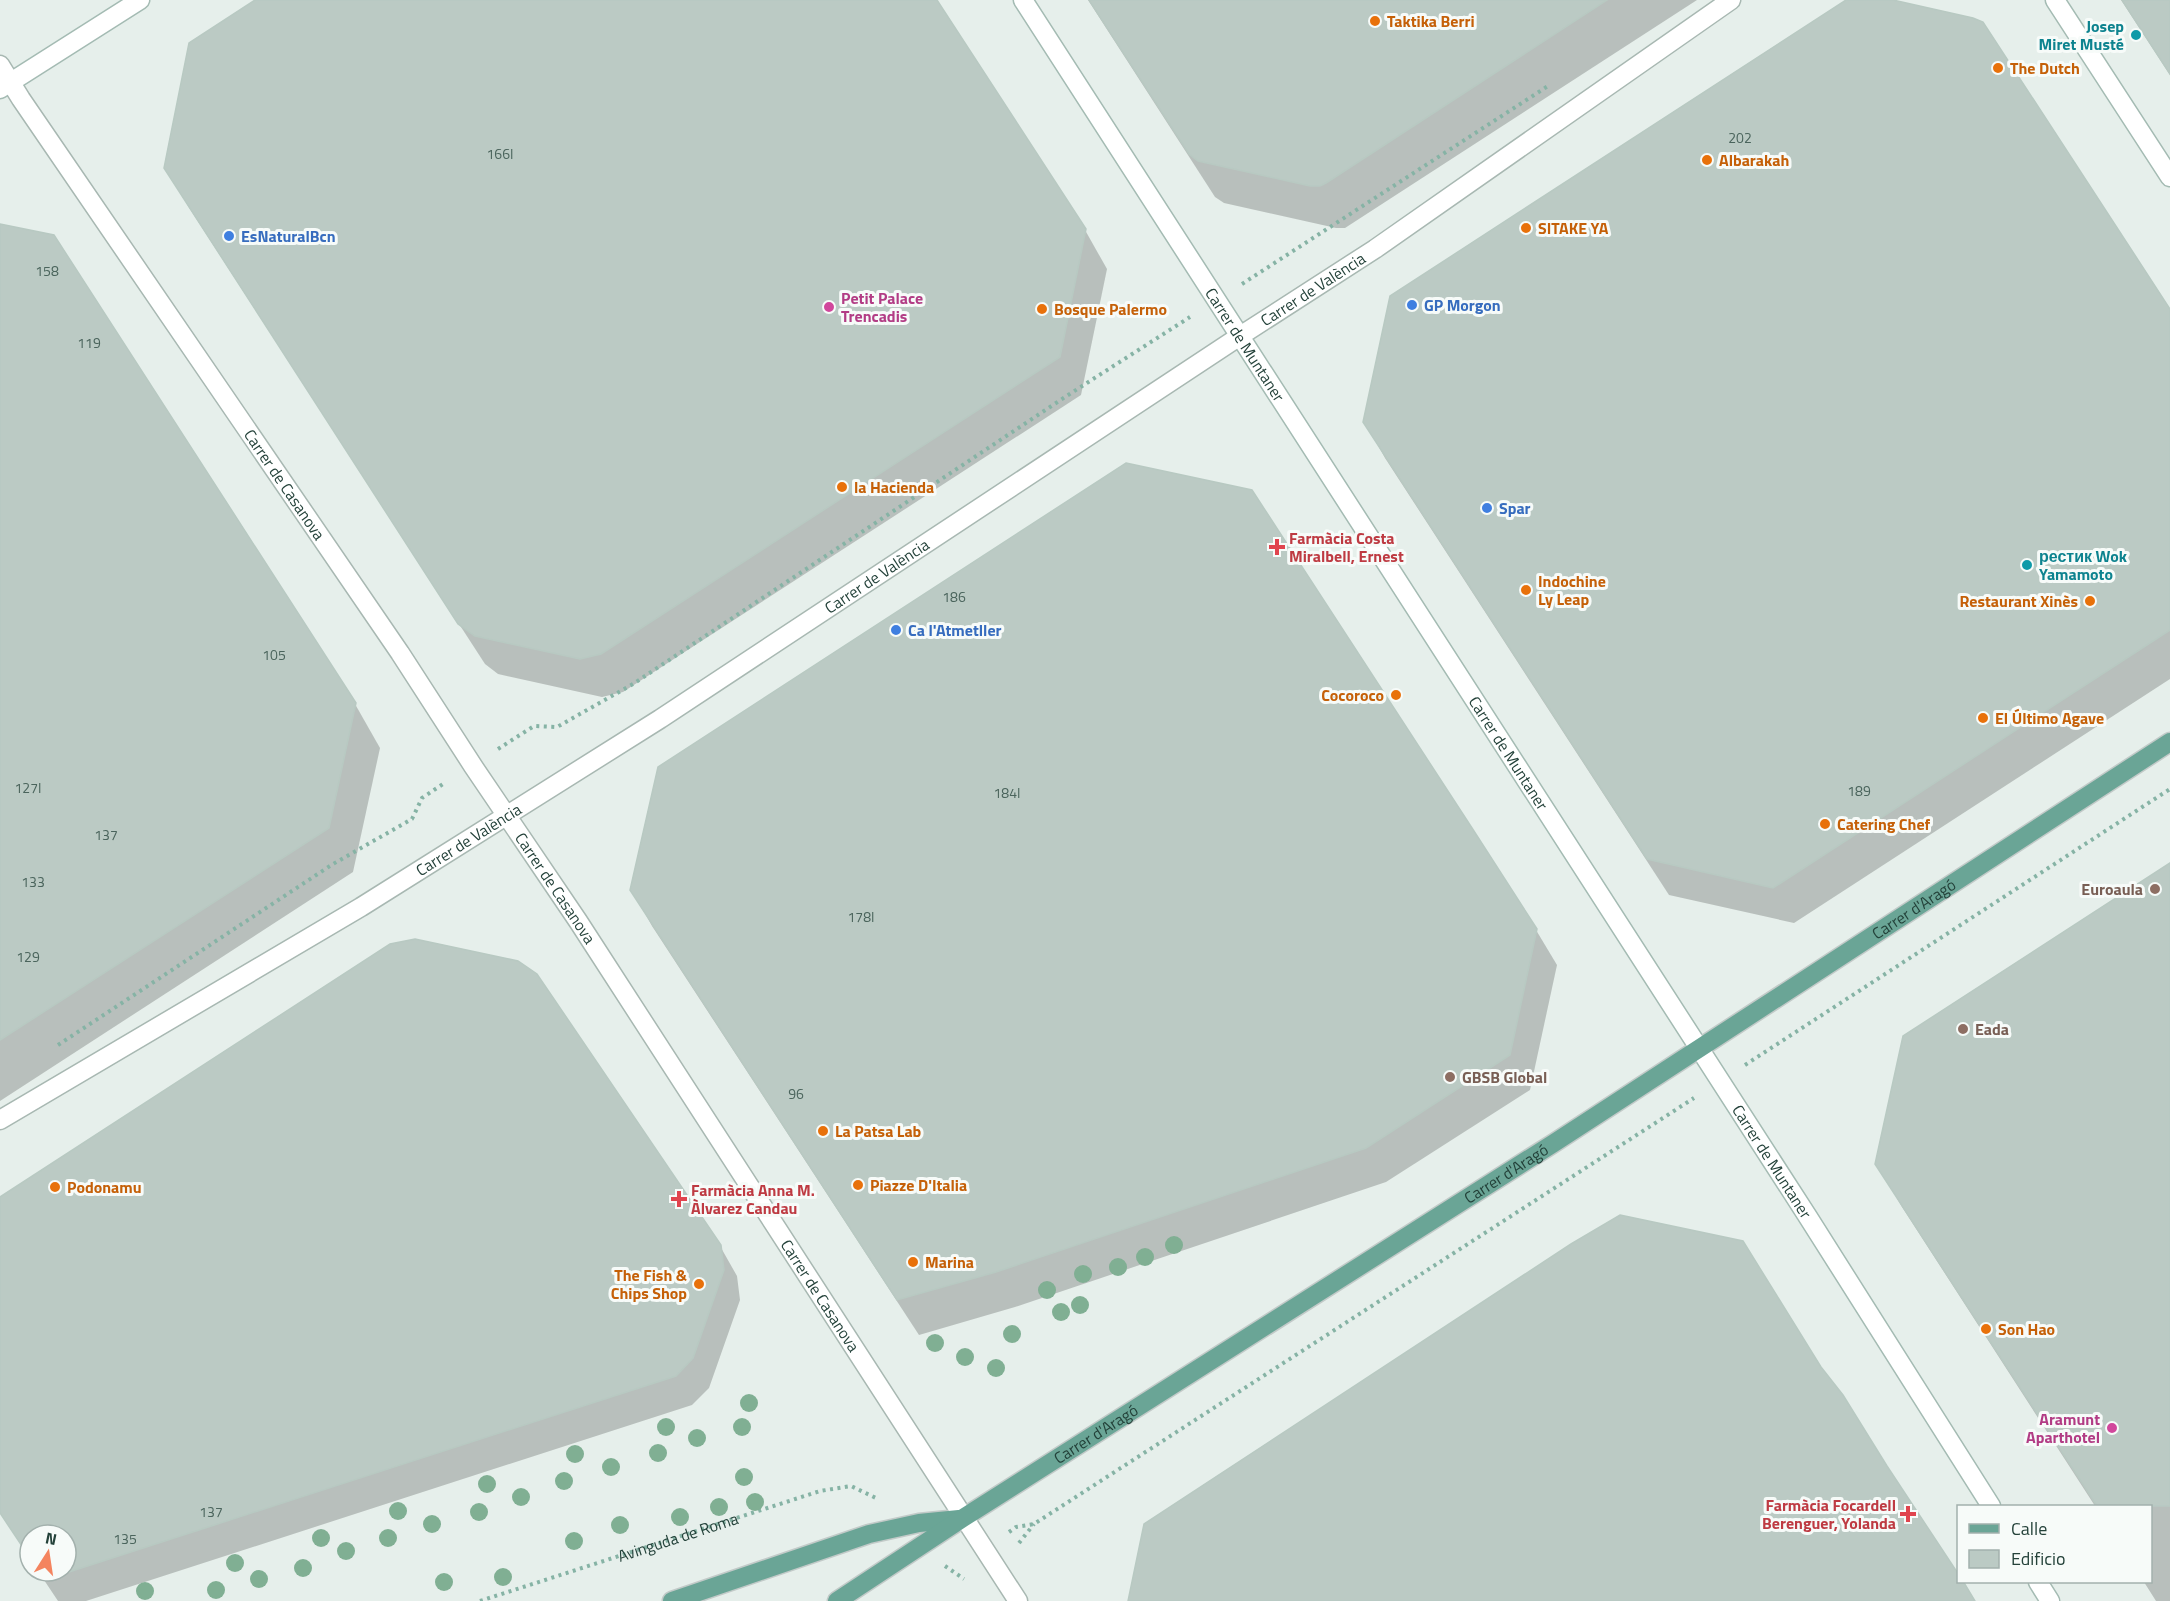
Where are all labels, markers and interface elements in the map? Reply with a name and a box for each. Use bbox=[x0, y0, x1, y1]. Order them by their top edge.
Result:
place label: Taktika Berri bbox=[1387, 9, 1475, 33]
marker: Taktika Berri bbox=[1368, 14, 1382, 28]
place label: Josep Miret Musté bbox=[2039, 14, 2124, 56]
marker: Josep Miret Musté bbox=[2129, 28, 2143, 42]
place label: The Dutch bbox=[2010, 56, 2080, 80]
marker: The Dutch bbox=[1991, 61, 2005, 75]
house number: 202 bbox=[1728, 127, 1752, 148]
house number: 166I bbox=[487, 143, 513, 164]
place label: Albarakah bbox=[1719, 148, 1789, 172]
marker: Albarakah bbox=[1700, 153, 1714, 167]
place label: SITAKE YA bbox=[1538, 216, 1609, 240]
marker: SITAKE YA bbox=[1519, 221, 1533, 235]
place label: EsNaturalBcn bbox=[241, 224, 336, 248]
marker: EsNaturalBcn bbox=[222, 229, 236, 243]
street label: Carrer de València bbox=[1256, 246, 1370, 332]
house number: 158 bbox=[35, 260, 59, 281]
street label: Carrer de Muntaner bbox=[1200, 283, 1291, 407]
place label: Petit Palace Trencadis bbox=[841, 286, 923, 328]
place label: GP Morgon bbox=[1424, 293, 1501, 317]
place label: Bosque Palermo bbox=[1054, 297, 1167, 321]
marker: GP Morgon bbox=[1405, 298, 1419, 312]
marker: Petit Palace Trencadis bbox=[822, 300, 836, 314]
marker: Bosque Palermo bbox=[1035, 302, 1049, 316]
house number: 119 bbox=[77, 332, 101, 353]
street label: Carrer de Casanova bbox=[238, 424, 331, 545]
place label: la Hacienda bbox=[854, 475, 934, 499]
marker: la Hacienda bbox=[835, 480, 849, 494]
place label: Spar bbox=[1499, 496, 1531, 520]
marker: Spar bbox=[1480, 501, 1494, 515]
place label: Farmàcia Costa Miralbell, Ernest bbox=[1289, 526, 1404, 568]
street label: Carrer de València bbox=[820, 533, 934, 619]
marker: Farmàcia Costa Miralbell, Ernest bbox=[1270, 540, 1284, 554]
place label: рестик Wok Yamamoto bbox=[2039, 544, 2128, 586]
marker: рестик Wok Yamamoto bbox=[2020, 558, 2034, 572]
place label: Indochine Ly Leap bbox=[1538, 569, 1606, 611]
marker: Indochine Ly Leap bbox=[1519, 583, 1533, 597]
house number: 186 bbox=[942, 586, 966, 607]
place label: Restaurant Xinès bbox=[1960, 589, 2078, 613]
marker: Restaurant Xinès bbox=[2083, 594, 2097, 608]
place label: Ca l'Atmetller bbox=[908, 618, 1002, 642]
marker: Ca l'Atmetller bbox=[889, 623, 903, 637]
house number: 105 bbox=[262, 644, 286, 665]
place label: Cocoroco bbox=[1321, 683, 1384, 707]
marker: Cocoroco bbox=[1389, 688, 1403, 702]
street label: Carrer de Muntaner bbox=[1463, 691, 1555, 815]
place label: El Último Agave bbox=[1995, 706, 2104, 730]
marker: El Último Agave bbox=[1976, 711, 1990, 725]
house number: 127I bbox=[15, 777, 41, 798]
house number: 189 bbox=[1847, 780, 1871, 801]
house number: 184I bbox=[994, 782, 1020, 803]
street label: Carrer de València bbox=[411, 797, 526, 882]
place label: Catering Chef bbox=[1837, 812, 1931, 836]
marker: Catering Chef bbox=[1818, 817, 1832, 831]
house number: 137 bbox=[94, 824, 118, 845]
street label: Carrer de Casanova bbox=[509, 828, 602, 948]
house number: 133 bbox=[21, 871, 45, 892]
street label: Carrer d'Aragó bbox=[1867, 873, 1960, 945]
place label: Euroaula bbox=[2081, 877, 2143, 901]
marker: Euroaula bbox=[2148, 882, 2162, 896]
house number: 178I bbox=[848, 906, 874, 927]
house number: 129 bbox=[16, 946, 40, 967]
place label: Eada bbox=[1975, 1017, 2009, 1041]
marker: Eada bbox=[1956, 1022, 1970, 1036]
place label: GBSB Global bbox=[1462, 1065, 1547, 1089]
marker: GBSB Global bbox=[1443, 1070, 1457, 1084]
house number: 96 bbox=[788, 1083, 804, 1104]
street label: Carrer de Muntaner bbox=[1726, 1100, 1818, 1223]
place label: La Patsa Lab bbox=[835, 1119, 922, 1143]
marker: La Patsa Lab bbox=[816, 1124, 830, 1138]
street label: Carrer d'Aragó bbox=[1459, 1138, 1553, 1209]
place label: Piazze D'Italia bbox=[870, 1173, 967, 1197]
place label: Podonamu bbox=[67, 1175, 142, 1199]
place label: Farmàcia Anna M. Àlvarez Candau bbox=[691, 1178, 815, 1220]
marker: Piazze D'Italia bbox=[851, 1178, 865, 1192]
marker: Podonamu bbox=[48, 1180, 62, 1194]
marker: Farmàcia Anna M. Àlvarez Candau bbox=[672, 1192, 686, 1206]
street label: Carrer de Casanova bbox=[775, 1235, 866, 1356]
place label: Marina bbox=[925, 1250, 974, 1274]
marker: Marina bbox=[906, 1255, 920, 1269]
place label: The Fish & Chips Shop bbox=[611, 1263, 688, 1305]
marker: The Fish & Chips Shop bbox=[692, 1277, 706, 1291]
place label: Son Hao bbox=[1998, 1317, 2055, 1341]
marker: Son Hao bbox=[1979, 1322, 1993, 1336]
street label: Carrer d'Aragó bbox=[1049, 1398, 1143, 1470]
place label: Aramunt Aparthotel bbox=[2026, 1407, 2100, 1449]
marker: Aramunt Aparthotel bbox=[2105, 1421, 2119, 1435]
place label: Farmàcia Focardell Berenguer, Yolanda bbox=[1762, 1493, 1896, 1535]
house number: 137 bbox=[199, 1501, 223, 1522]
legend bbox=[1957, 1505, 2152, 1583]
street label: Avinguda de Roma bbox=[614, 1506, 741, 1568]
marker: Farmàcia Focardell Berenguer, Yolanda bbox=[1901, 1507, 1915, 1521]
text: Calle bbox=[2011, 1515, 2047, 1542]
north arrow bbox=[18, 1523, 78, 1583]
text: N bbox=[43, 1525, 59, 1551]
house number: 135 bbox=[113, 1528, 137, 1549]
text: Edificio bbox=[2011, 1545, 2065, 1572]

